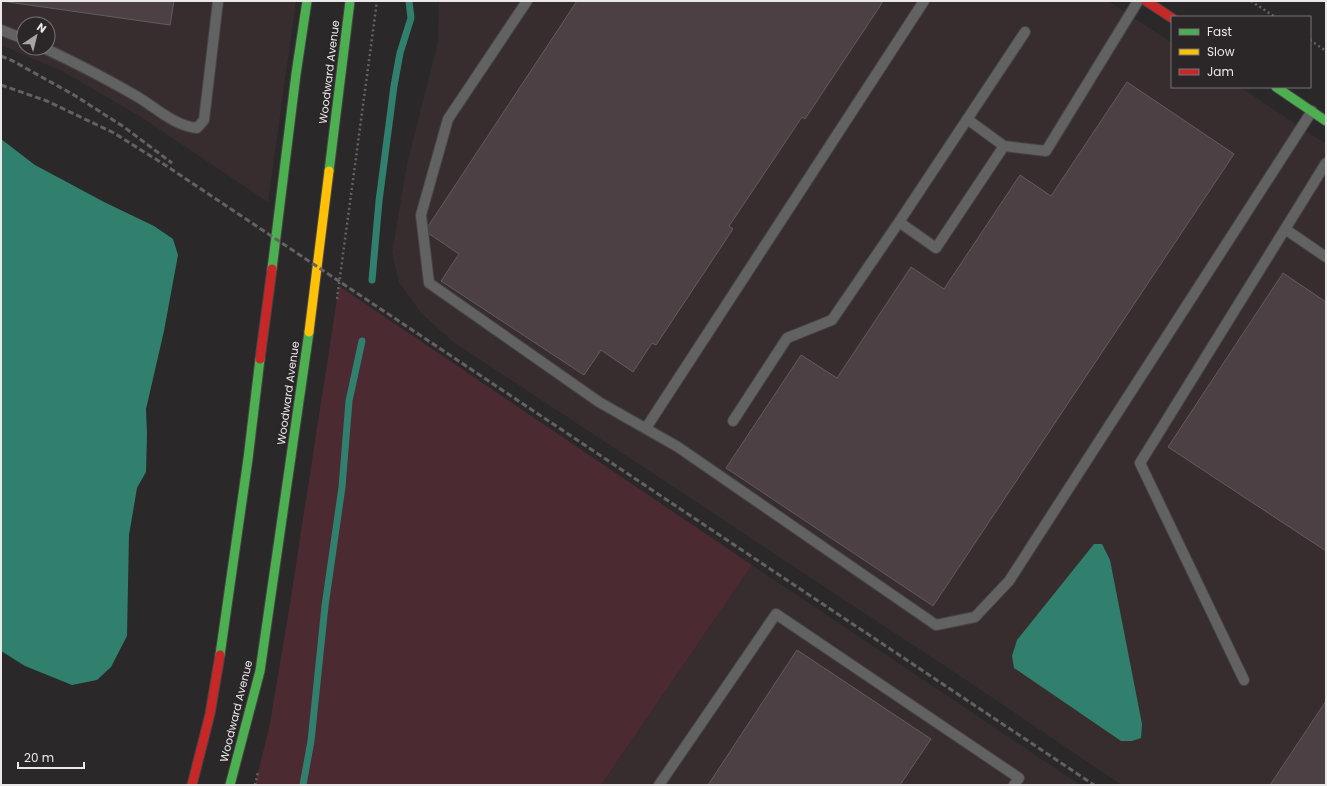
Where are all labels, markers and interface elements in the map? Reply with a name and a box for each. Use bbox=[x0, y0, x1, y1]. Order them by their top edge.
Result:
north arrow bbox=[16, 16, 56, 56]
legend bbox=[1171, 16, 1311, 88]
text: N bbox=[34, 19, 50, 37]
street label: Woodward Avenue bbox=[315, 19, 343, 125]
text: Fast bbox=[1207, 23, 1232, 40]
text: Slow bbox=[1207, 43, 1235, 60]
text: Jam bbox=[1207, 63, 1234, 80]
street label: Woodward Avenue bbox=[273, 340, 303, 446]
street label: Woodward Avenue bbox=[216, 658, 256, 764]
scale bar bbox=[18, 744, 84, 770]
text: 20 m bbox=[24, 749, 54, 766]

